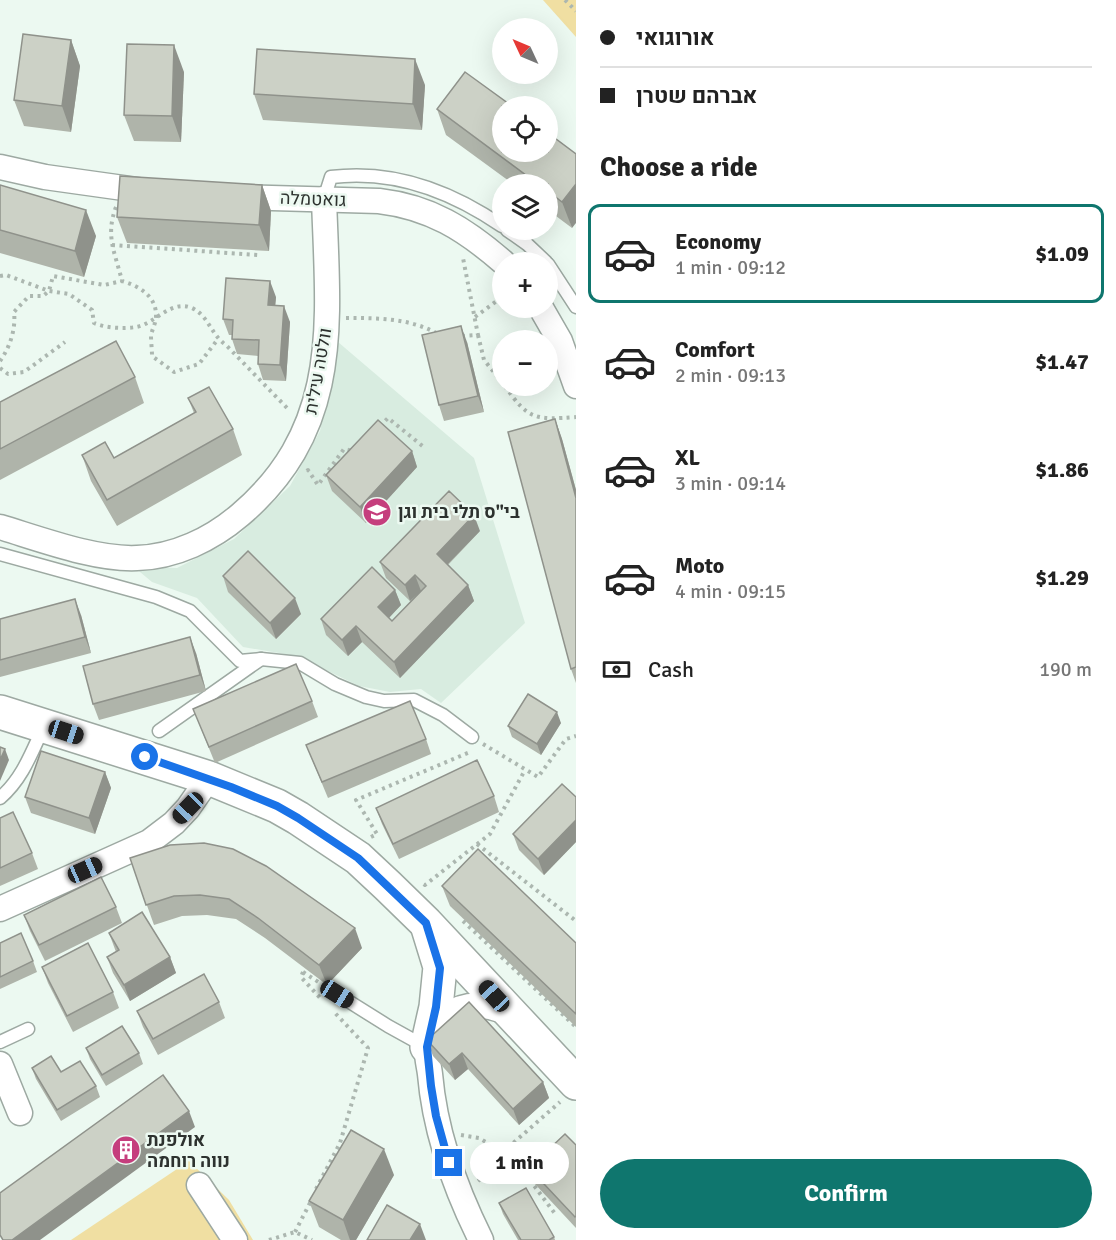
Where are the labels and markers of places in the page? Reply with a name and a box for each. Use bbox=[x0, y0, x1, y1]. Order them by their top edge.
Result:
school or university icon: בי"ס תלי בית וגן bbox=[361, 496, 393, 528]
place label: בי"ס תלי בית וגן bbox=[398, 501, 520, 523]
place label: אולפנת נווה רוחמה bbox=[147, 1129, 230, 1172]
building icon: אולפנת נווה רוחמה bbox=[110, 1134, 142, 1166]

